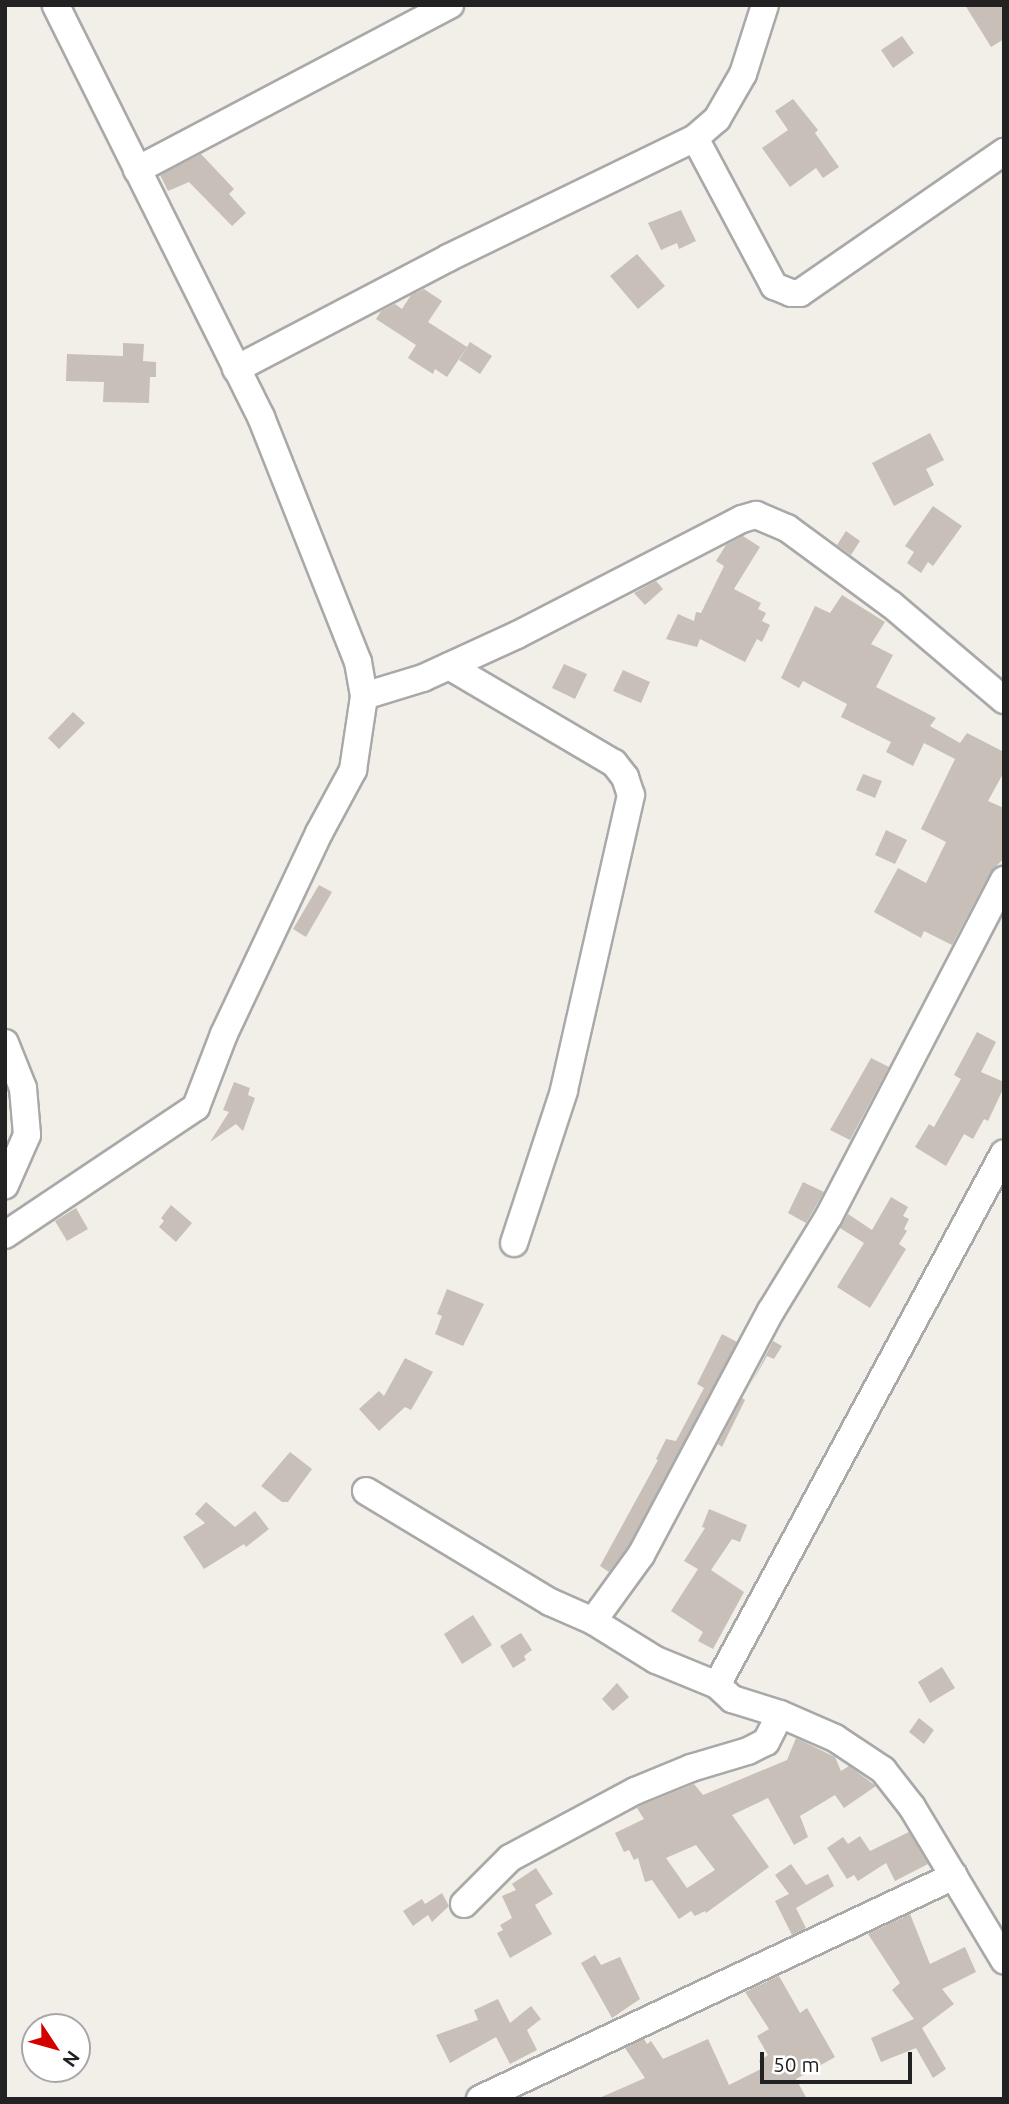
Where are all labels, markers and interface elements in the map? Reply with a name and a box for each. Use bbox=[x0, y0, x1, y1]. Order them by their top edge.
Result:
north arrow bbox=[21, 2013, 91, 2083]
scale bar bbox=[764, 2038, 916, 2082]
text: N bbox=[58, 2047, 84, 2071]
text: 50 m bbox=[773, 2052, 820, 2076]

